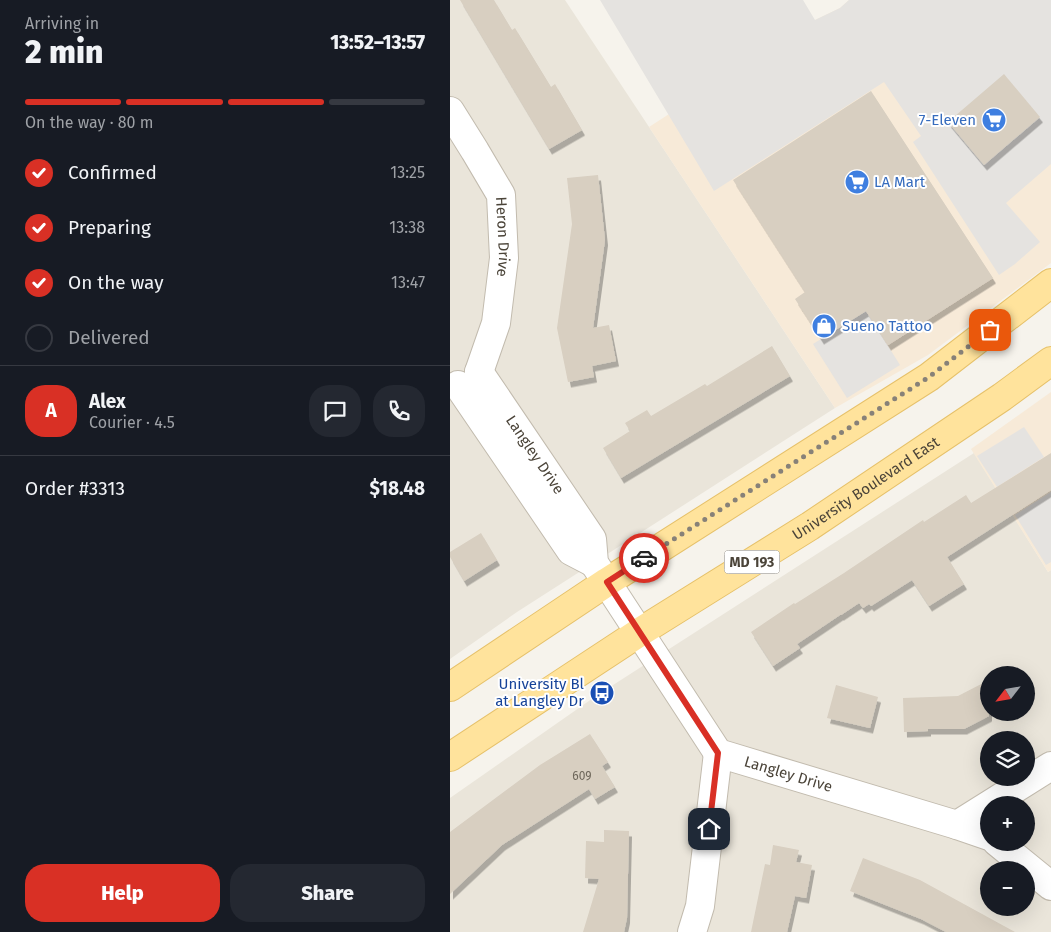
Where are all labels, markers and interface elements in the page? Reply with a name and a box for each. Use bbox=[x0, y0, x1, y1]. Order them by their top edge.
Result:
text: Arriving in bbox=[25, 14, 99, 33]
text: 13:52–13:57 bbox=[330, 31, 425, 54]
text: 2 min bbox=[25, 33, 103, 71]
supermarket icon: 7-Eleven bbox=[981, 107, 1007, 133]
place label: 7-Eleven bbox=[919, 111, 976, 129]
text: On the way · 80 m bbox=[25, 113, 153, 132]
icon: check bbox=[25, 159, 53, 187]
text: Confirmed bbox=[68, 161, 157, 184]
text: 13:25 bbox=[390, 163, 425, 182]
supermarket icon: LA Mart bbox=[844, 169, 870, 195]
place label: LA Mart bbox=[874, 173, 926, 191]
street label: Heron Drive bbox=[492, 196, 513, 278]
icon: check bbox=[25, 214, 53, 242]
text: Preparing bbox=[68, 216, 151, 239]
text: 13:38 bbox=[389, 218, 425, 237]
icon: check bbox=[25, 269, 53, 297]
text: On the way bbox=[68, 271, 164, 294]
text: 13:47 bbox=[391, 273, 425, 292]
pin bbox=[969, 309, 1011, 351]
shop icon: Sueno Tattoo bbox=[811, 313, 837, 339]
icon: bag bbox=[976, 316, 1004, 344]
place label: Sueno Tattoo bbox=[842, 317, 932, 335]
text: Delivered bbox=[68, 326, 150, 349]
button: chat bbox=[309, 385, 361, 437]
button: phone bbox=[373, 385, 425, 437]
text: Alex bbox=[89, 390, 126, 413]
text: A bbox=[45, 399, 57, 422]
street label: Langley Drive bbox=[502, 412, 568, 498]
text: Courier · 4.5 bbox=[89, 413, 175, 432]
street label: University Boulevard East bbox=[789, 432, 943, 544]
text: Order #3313 bbox=[25, 477, 125, 500]
text: $18.48 bbox=[369, 477, 425, 500]
courier bbox=[619, 533, 669, 583]
icon: car bbox=[630, 544, 658, 572]
road number: MD 193 bbox=[724, 550, 780, 574]
north arrow bbox=[980, 666, 1035, 721]
map controls bbox=[980, 666, 1035, 916]
place label: University Bl at Langley Dr bbox=[495, 675, 585, 710]
bus stop icon: University Bl at Langley Dr bbox=[589, 680, 615, 706]
button: layers bbox=[980, 731, 1035, 786]
street label: Langley Drive bbox=[742, 752, 835, 796]
house number: 609 bbox=[572, 769, 592, 783]
button: + bbox=[980, 796, 1035, 851]
pin bbox=[688, 808, 730, 850]
icon: home bbox=[695, 815, 723, 843]
button: − bbox=[980, 861, 1035, 916]
button: Help bbox=[25, 864, 220, 922]
button: Share bbox=[230, 864, 425, 922]

